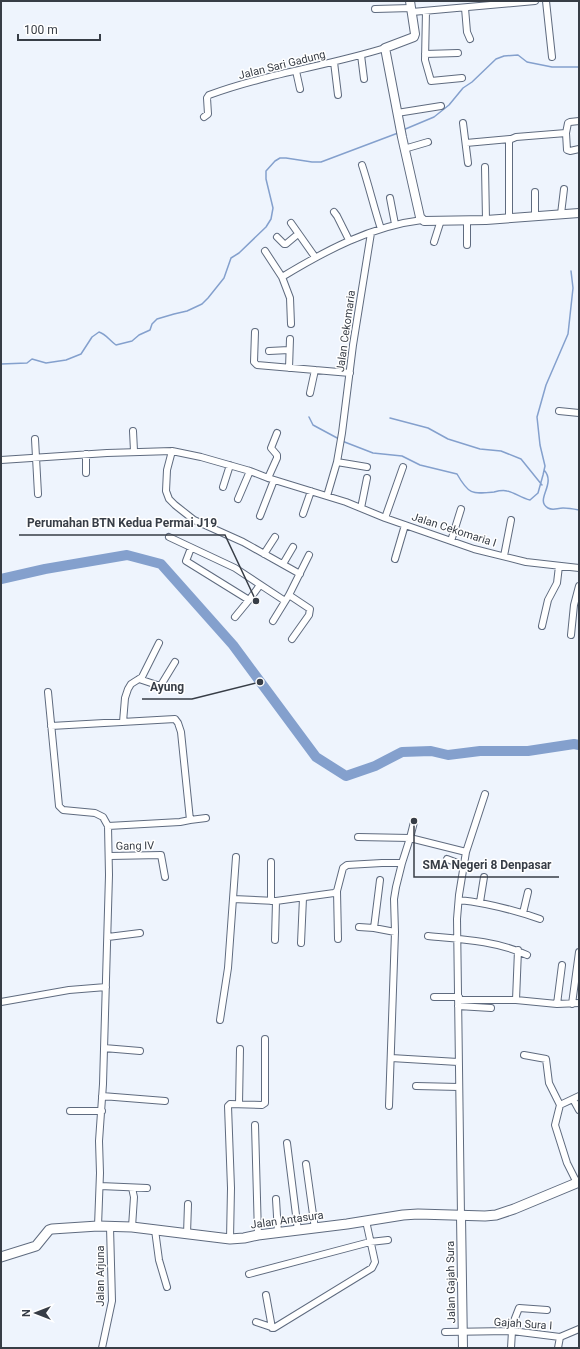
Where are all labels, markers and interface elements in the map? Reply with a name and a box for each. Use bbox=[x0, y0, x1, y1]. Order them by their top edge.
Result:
scale bar bbox=[18, 16, 100, 42]
text: 100 m bbox=[24, 23, 58, 37]
street label: Jalan Sari Gadung bbox=[237, 48, 327, 82]
street label: Jalan Cekomaria bbox=[334, 289, 358, 373]
street label: Jalan Cekomaria I bbox=[410, 510, 498, 550]
callout: Perumahan BTN Kedua Permai J19 bbox=[19, 511, 225, 535]
text: Perumahan BTN Kedua Permai J19 bbox=[27, 516, 217, 530]
callout: Ayung bbox=[142, 675, 192, 699]
text: Ayung bbox=[150, 680, 184, 694]
street label: Gang IV bbox=[116, 839, 154, 853]
callout: SMA Negeri 8 Denpasar bbox=[414, 853, 559, 877]
text: SMA Negeri 8 Denpasar bbox=[423, 858, 552, 872]
street label: Jalan Antasura bbox=[250, 1208, 324, 1232]
street label: Jalan Gajah Sura bbox=[444, 1241, 458, 1323]
street label: Jalan Arjuna bbox=[94, 1245, 107, 1307]
north arrow bbox=[16, 1293, 56, 1333]
text: N bbox=[20, 1309, 33, 1317]
street label: Gajah Sura I bbox=[493, 1315, 553, 1333]

